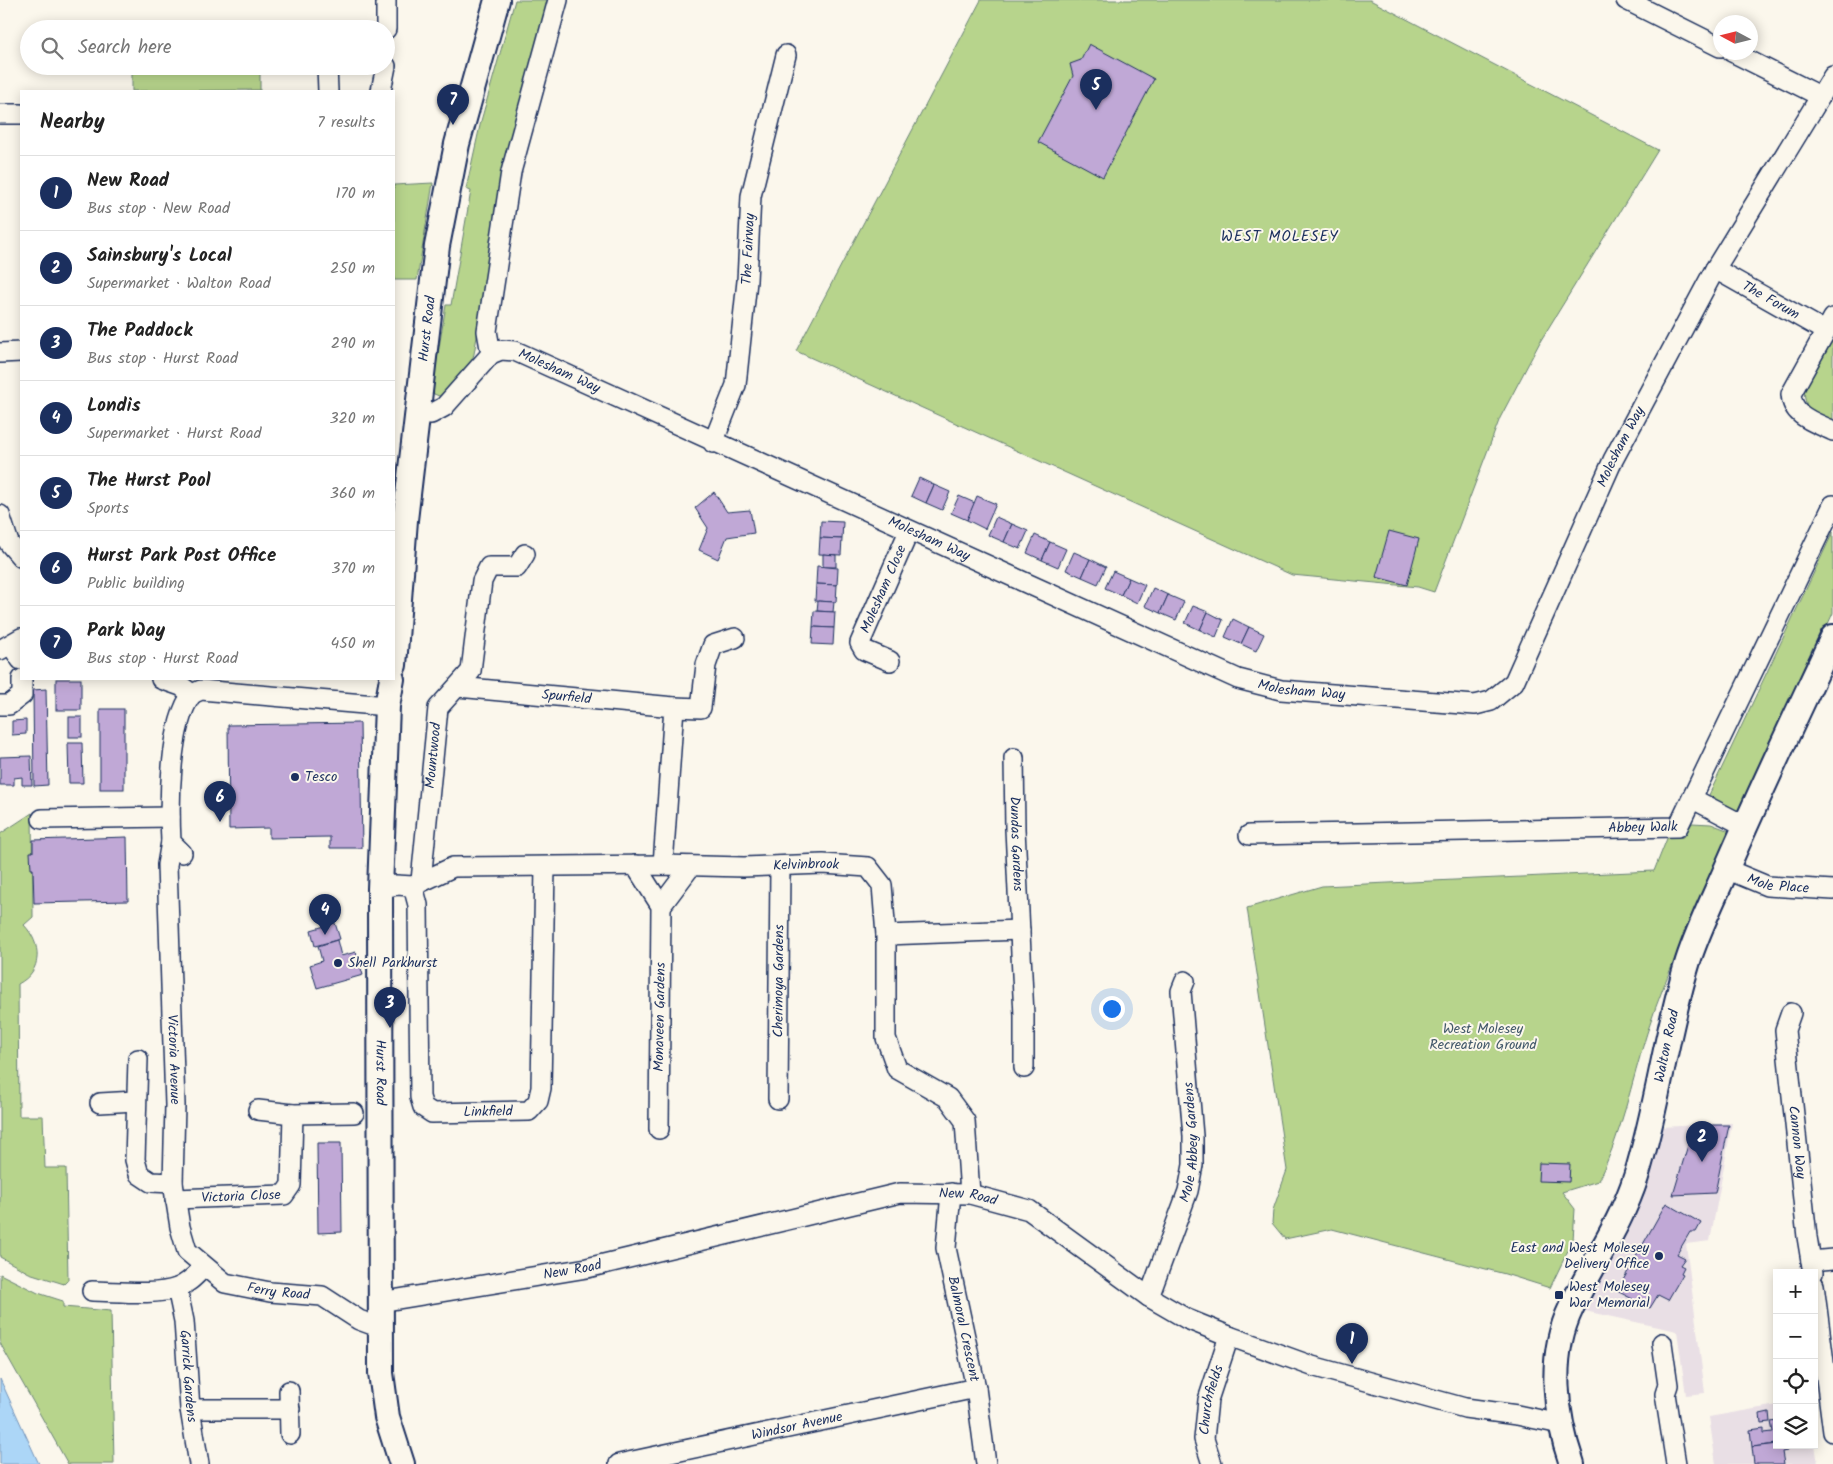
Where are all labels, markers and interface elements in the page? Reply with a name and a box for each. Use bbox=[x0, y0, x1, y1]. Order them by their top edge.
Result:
north arrow bbox=[1713, 15, 1758, 60]
search box bbox=[20, 20, 395, 75]
text: Search here bbox=[78, 33, 172, 63]
icon: search bbox=[38, 34, 66, 62]
pin: 5 bbox=[1080, 69, 1112, 110]
pin: 7 bbox=[437, 84, 469, 125]
text: Nearby bbox=[40, 106, 105, 139]
text: 7 results bbox=[317, 110, 375, 135]
text: New Road bbox=[87, 166, 169, 196]
text: 1 bbox=[54, 181, 58, 206]
text: 170 m bbox=[335, 181, 375, 206]
text: Bus stop · New Road bbox=[87, 196, 230, 221]
street label: The Fairway bbox=[736, 212, 761, 285]
district label: WEST MOLESEY bbox=[1221, 225, 1339, 249]
text: Sainsbury's Local bbox=[87, 241, 232, 271]
text: 2 bbox=[51, 256, 61, 281]
text: 250 m bbox=[330, 256, 375, 281]
text: Supermarket · Walton Road bbox=[87, 271, 271, 296]
street label: The Forum bbox=[1738, 275, 1804, 326]
street label: Hurst Road bbox=[413, 294, 442, 363]
text: The Paddock bbox=[87, 316, 193, 346]
text: 3 bbox=[52, 331, 60, 356]
text: 290 m bbox=[331, 331, 375, 356]
street label: Molesham Way bbox=[515, 343, 604, 399]
text: Bus stop · Hurst Road bbox=[87, 346, 238, 371]
text: Londis bbox=[87, 391, 141, 421]
street label: Molesham Way bbox=[1591, 402, 1651, 491]
text: 4 bbox=[52, 406, 60, 431]
text: 320 m bbox=[329, 406, 375, 431]
text: Supermarket · Hurst Road bbox=[87, 421, 262, 446]
text: The Hurst Pool bbox=[87, 466, 211, 496]
text: 5 bbox=[52, 481, 60, 506]
text: 360 m bbox=[330, 481, 375, 506]
text: Sports bbox=[87, 496, 129, 521]
street label: Molesham Way bbox=[884, 511, 974, 567]
text: Hurst Park Post Office bbox=[87, 541, 276, 571]
street label: Molesham Close bbox=[855, 541, 913, 637]
text: 6 bbox=[52, 556, 60, 581]
text: 370 m bbox=[331, 556, 375, 581]
text: Public building bbox=[87, 571, 185, 596]
text: Park Way bbox=[87, 616, 165, 646]
text: 7 bbox=[52, 631, 60, 656]
text: 450 m bbox=[330, 631, 375, 656]
text: Bus stop · Hurst Road bbox=[87, 646, 238, 671]
street label: Molesham Way bbox=[1255, 673, 1346, 706]
street label: Spurfield bbox=[541, 684, 593, 710]
street label: Mountwood bbox=[419, 721, 448, 790]
place label: Tesco bbox=[305, 766, 337, 788]
marker: Tesco bbox=[289, 771, 301, 783]
pin: 6 bbox=[204, 781, 236, 822]
street label: Dundas Gardens bbox=[1004, 796, 1029, 892]
street label: Abbey Walk bbox=[1608, 816, 1678, 839]
street label: Kelvinbrook bbox=[773, 853, 840, 877]
street label: Mole Place bbox=[1744, 868, 1810, 900]
pin: 4 bbox=[309, 894, 341, 935]
street label: Cherimoya Gardens bbox=[768, 924, 790, 1038]
place label: Shell Parkhurst bbox=[348, 952, 438, 974]
marker: Shell Parkhurst bbox=[332, 957, 344, 969]
street label: Monaveen Gardens bbox=[648, 962, 672, 1072]
pin: 3 bbox=[374, 987, 406, 1028]
your location bbox=[1099, 996, 1125, 1022]
street label: Walton Road bbox=[1649, 1006, 1686, 1084]
street label: Victoria Avenue bbox=[161, 1014, 186, 1106]
park label: West Molesey Recreation Ground bbox=[1429, 1018, 1538, 1056]
street label: Hurst Road bbox=[369, 1039, 391, 1106]
street label: Mole Abbey Gardens bbox=[1174, 1081, 1204, 1206]
street label: Linkfield bbox=[463, 1100, 514, 1123]
street label: Cannon Way bbox=[1782, 1105, 1812, 1180]
pin: 2 bbox=[1686, 1121, 1718, 1162]
street label: New Road bbox=[939, 1183, 1001, 1212]
street label: Victoria Close bbox=[201, 1184, 282, 1209]
place label: East and West Molesey Delivery Office bbox=[1510, 1237, 1650, 1275]
marker: East and West Molesey Delivery Office bbox=[1653, 1250, 1665, 1262]
street label: New Road bbox=[542, 1254, 605, 1286]
map controls bbox=[1773, 1269, 1818, 1449]
button: + bbox=[1773, 1269, 1818, 1314]
street label: Balmoral Crescent bbox=[941, 1274, 985, 1384]
place label: West Molesey War Memorial bbox=[1569, 1276, 1650, 1314]
street label: Ferry Road bbox=[245, 1277, 312, 1306]
marker: West Molesey War Memorial bbox=[1553, 1289, 1565, 1301]
button: − bbox=[1773, 1314, 1818, 1359]
pin: 1 bbox=[1336, 1323, 1368, 1364]
street label: Garrick Gardens bbox=[174, 1329, 203, 1424]
button: locate bbox=[1773, 1359, 1818, 1404]
street label: Churchfields bbox=[1193, 1362, 1230, 1436]
button: layers bbox=[1773, 1404, 1818, 1449]
street label: Windsor Avenue bbox=[749, 1406, 845, 1447]

